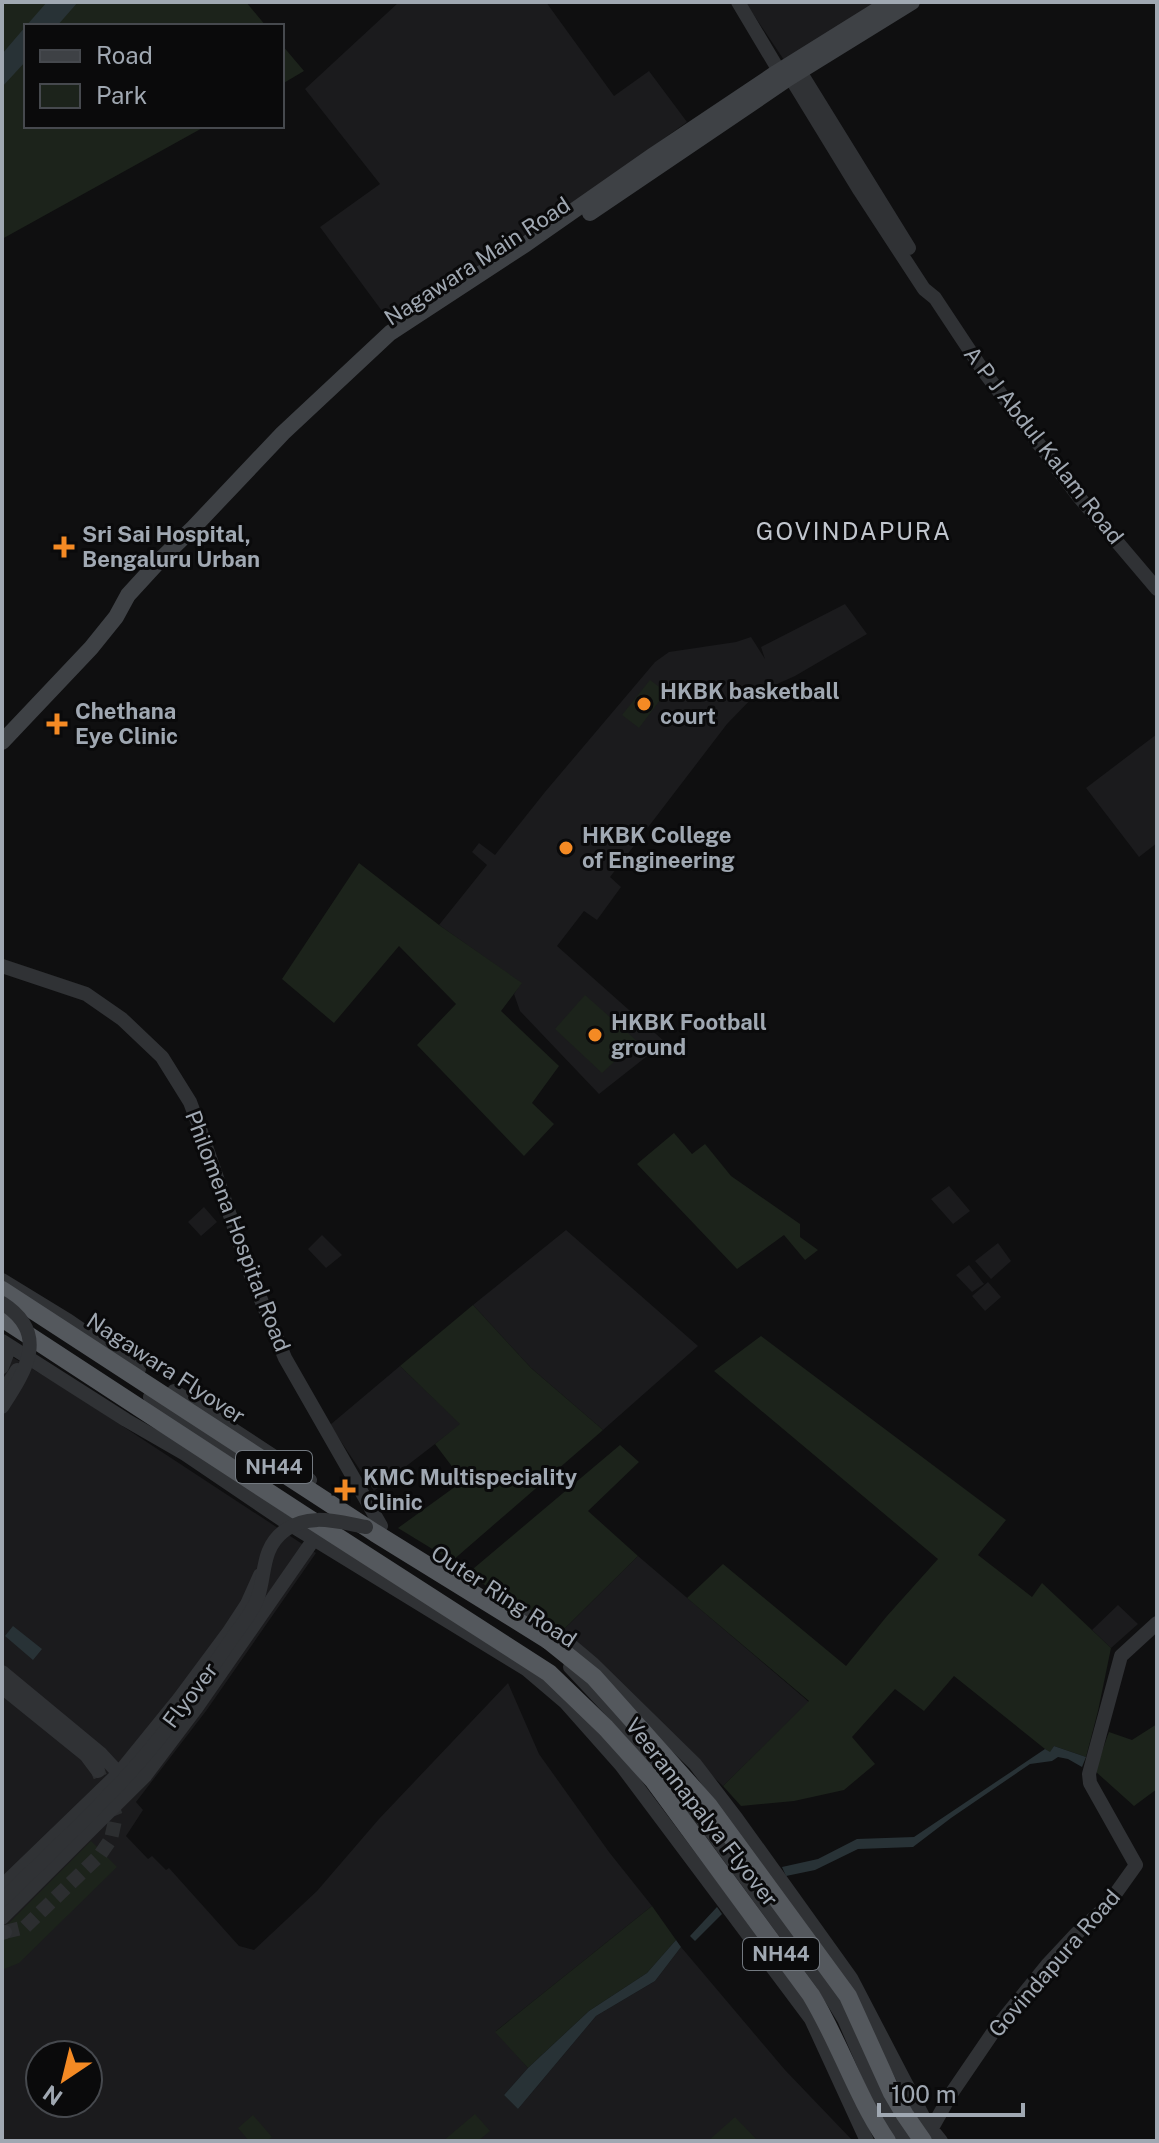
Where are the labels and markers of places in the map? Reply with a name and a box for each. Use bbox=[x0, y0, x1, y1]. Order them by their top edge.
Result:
place label: Sri Sai Hospital, Bengaluru Urban bbox=[82, 521, 260, 572]
marker: Sri Sai Hospital, Bengaluru Urban bbox=[53, 536, 75, 558]
place label: HKBK basketball court bbox=[660, 678, 840, 729]
marker: HKBK basketball court bbox=[635, 695, 653, 713]
place label: Chethana Eye Clinic bbox=[75, 698, 178, 749]
marker: Chethana Eye Clinic bbox=[46, 713, 68, 735]
place label: HKBK College of Engineering bbox=[582, 822, 735, 873]
marker: HKBK College of Engineering bbox=[557, 839, 575, 857]
place label: HKBK Football ground bbox=[611, 1009, 767, 1060]
marker: HKBK Football ground bbox=[586, 1026, 604, 1044]
place label: KMC Multispeciality Clinic bbox=[363, 1464, 578, 1515]
marker: KMC Multispeciality Clinic bbox=[334, 1479, 356, 1501]

